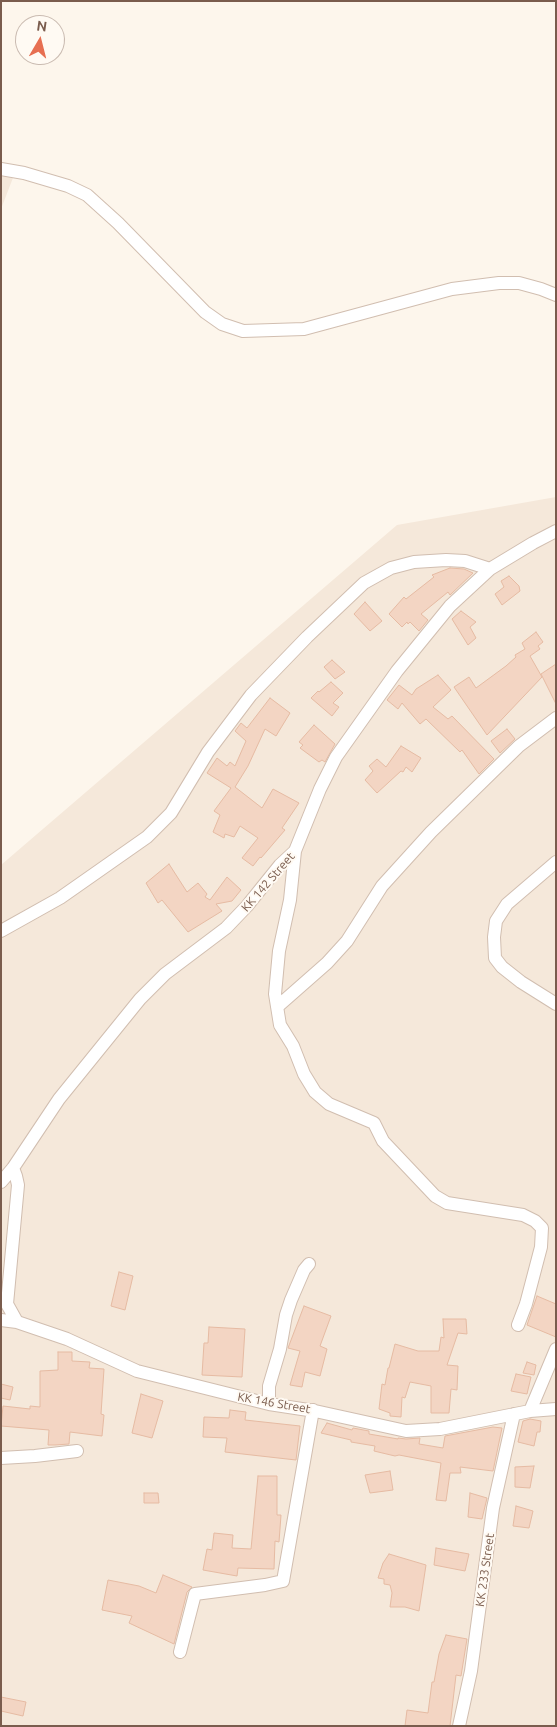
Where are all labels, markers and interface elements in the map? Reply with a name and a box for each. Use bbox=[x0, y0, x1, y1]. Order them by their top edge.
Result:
north arrow bbox=[15, 15, 65, 65]
text: N bbox=[36, 17, 48, 35]
street label: KK 142 Street bbox=[238, 849, 298, 915]
street label: KK 146 Street bbox=[236, 1389, 312, 1417]
street label: KK 233 Street bbox=[473, 1532, 497, 1608]

